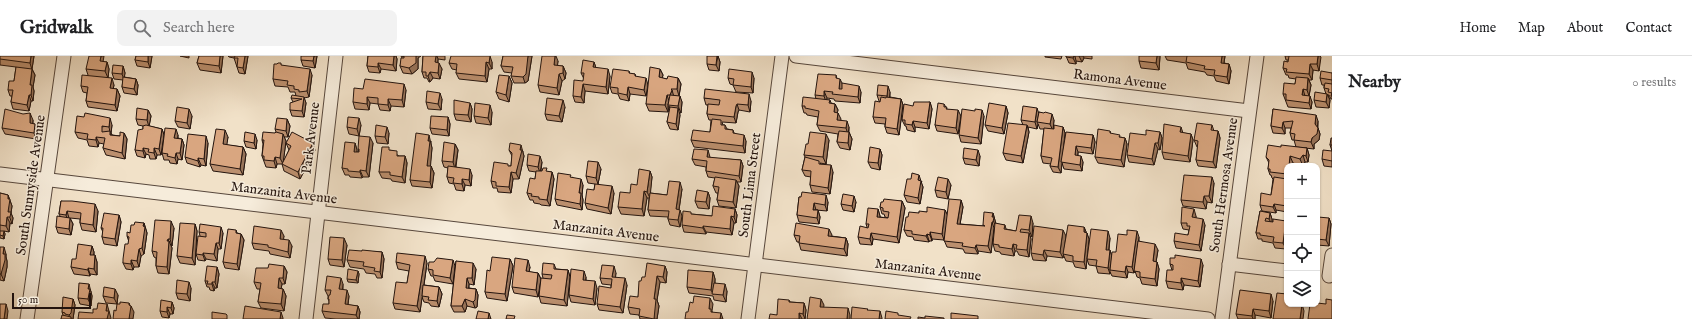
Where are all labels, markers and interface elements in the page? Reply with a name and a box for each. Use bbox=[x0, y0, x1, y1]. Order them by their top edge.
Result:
search box bbox=[117, 10, 397, 46]
text: Gridwalk bbox=[20, 16, 93, 40]
icon: search bbox=[131, 17, 153, 39]
text: Search here bbox=[163, 18, 235, 37]
text: Home bbox=[1460, 19, 1496, 37]
text: Map bbox=[1518, 19, 1545, 37]
text: About bbox=[1567, 19, 1603, 37]
text: Contact bbox=[1625, 19, 1672, 37]
street label: Ramona Avenue bbox=[1072, 65, 1168, 95]
text: Nearby bbox=[1348, 72, 1401, 93]
text: 0 results bbox=[1632, 74, 1676, 91]
street label: Park Avenue bbox=[298, 100, 324, 175]
street label: South Sunnyside Avenue bbox=[12, 113, 50, 257]
street label: South Hermosa Avenue bbox=[1206, 116, 1242, 254]
street label: South Lima Street bbox=[735, 131, 765, 239]
map controls bbox=[1284, 163, 1320, 307]
button: + bbox=[1284, 163, 1320, 199]
street label: Manzanita Avenue bbox=[230, 178, 339, 209]
button: − bbox=[1284, 199, 1320, 235]
street label: Manzanita Avenue bbox=[552, 216, 661, 247]
button: locate bbox=[1284, 235, 1320, 271]
street label: Manzanita Avenue bbox=[874, 255, 983, 286]
button: layers bbox=[1284, 271, 1320, 307]
scale bar bbox=[12, 291, 91, 310]
text: 50 m bbox=[18, 293, 38, 307]

